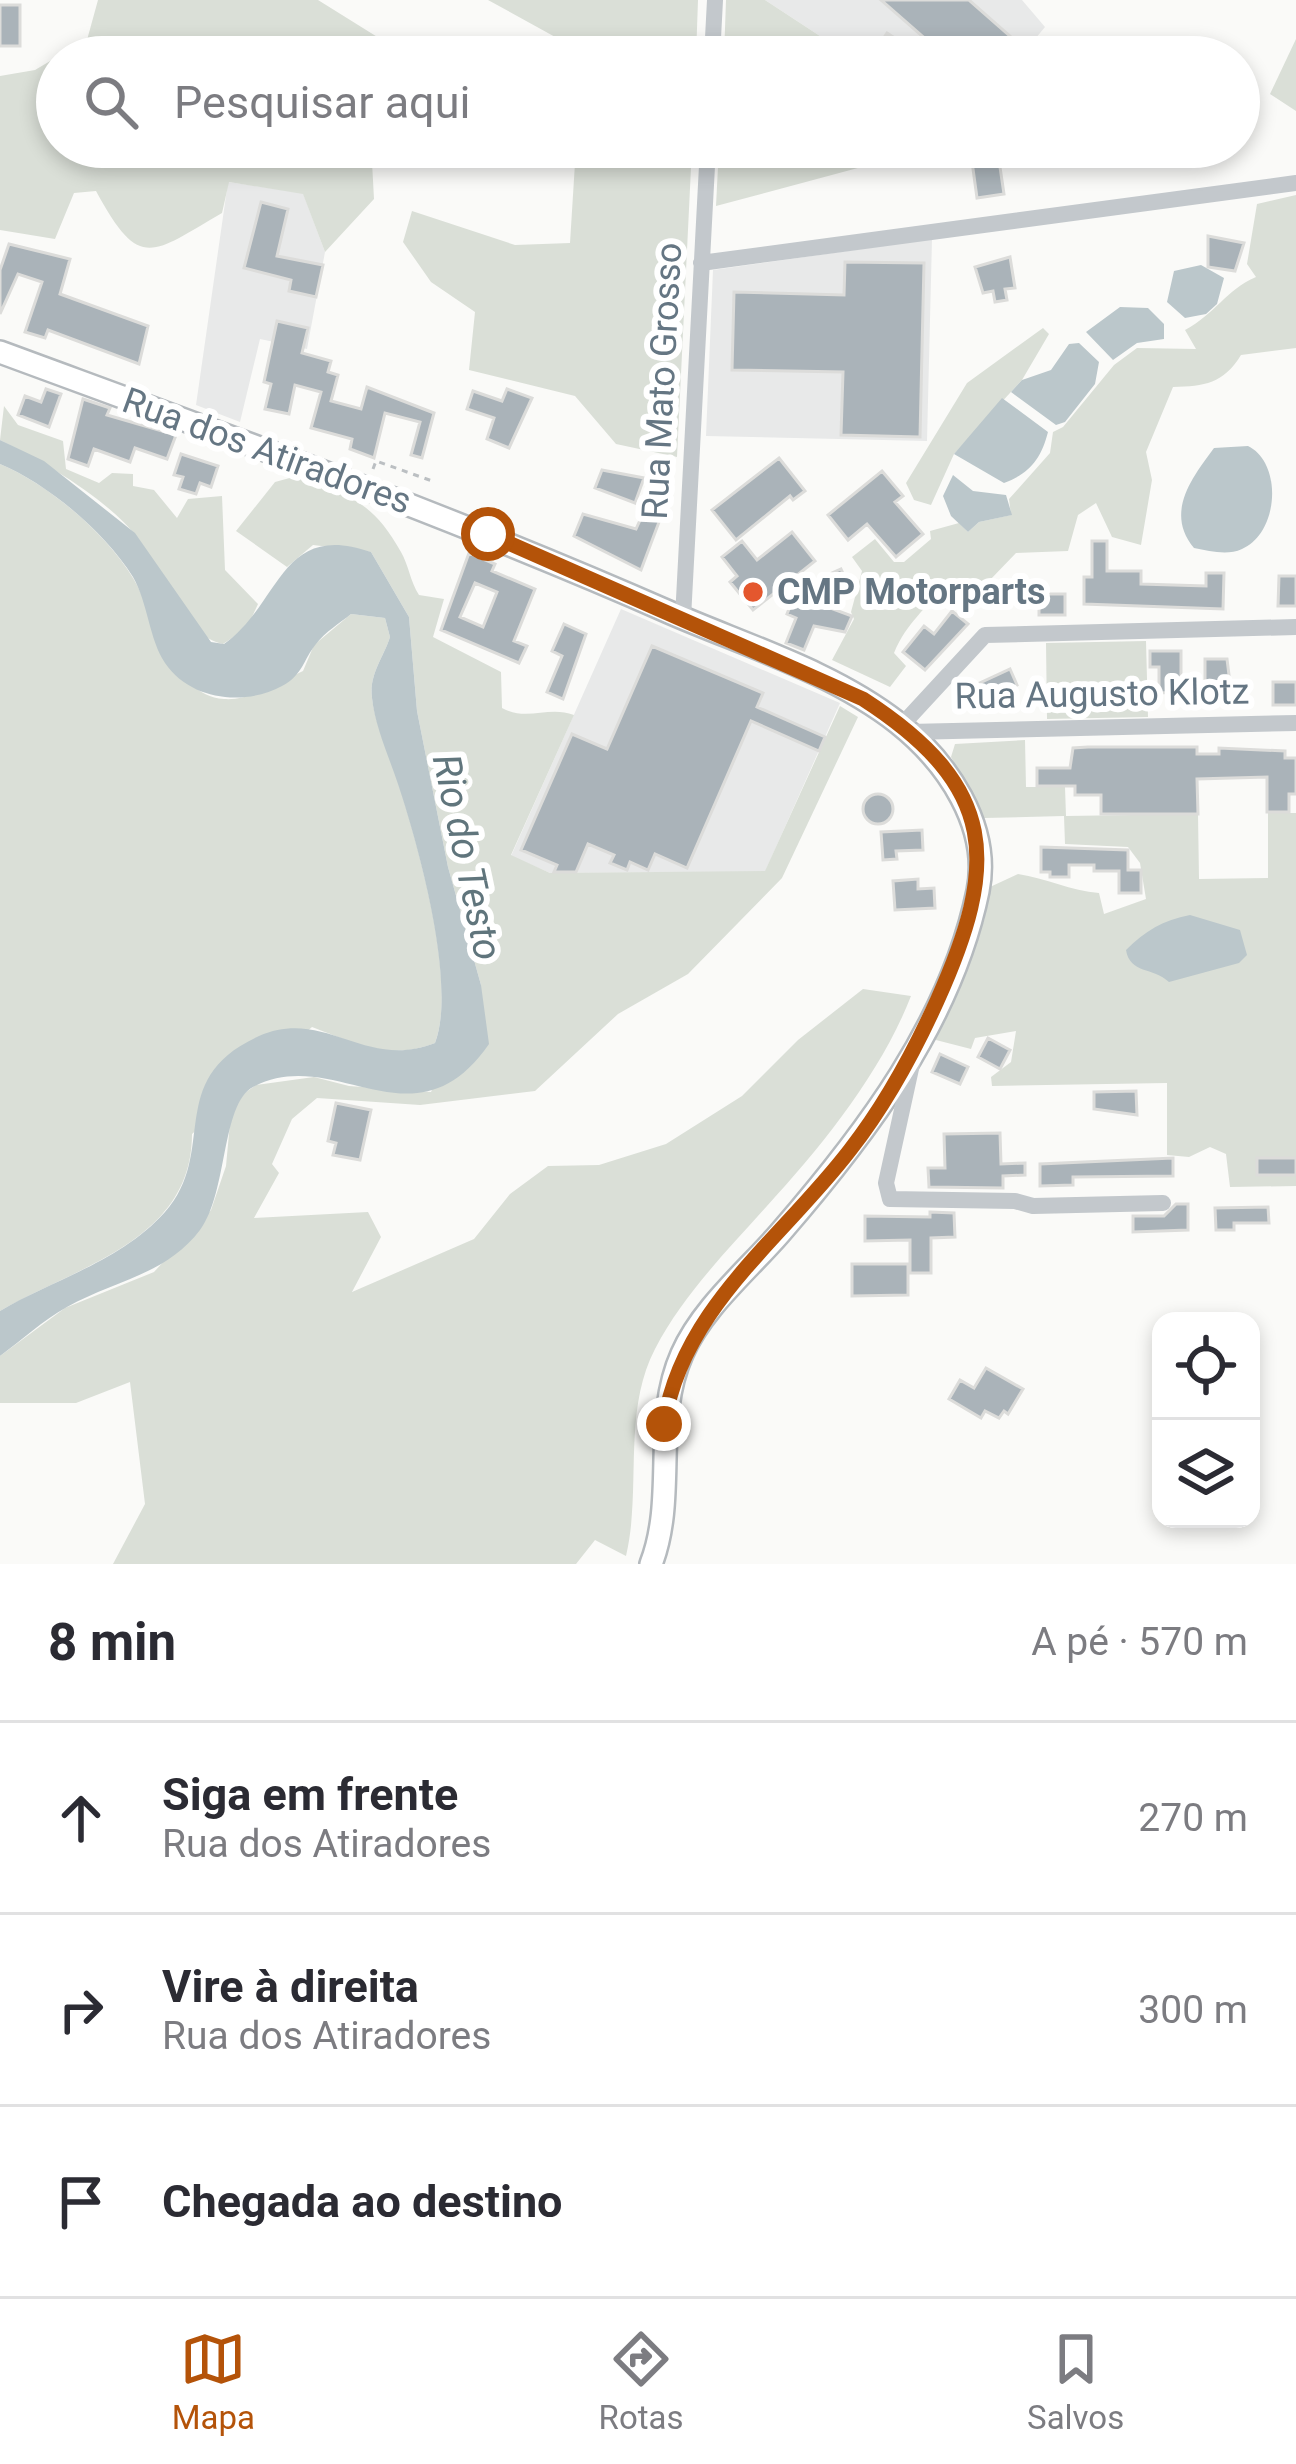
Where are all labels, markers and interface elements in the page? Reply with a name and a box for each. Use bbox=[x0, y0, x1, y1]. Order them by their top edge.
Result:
search box bbox=[36, 36, 1260, 168]
icon: search bbox=[78, 69, 144, 135]
text: Pesquisar aqui bbox=[174, 76, 470, 129]
street label: Rua Mato Grosso bbox=[634, 242, 690, 520]
street label: Rua dos Atiradores bbox=[117, 379, 417, 523]
route start bbox=[461, 507, 515, 561]
place label: CMP Motorparts bbox=[777, 571, 1046, 613]
marker: CMP Motorparts bbox=[740, 579, 766, 605]
street label: Rua Augusto Klotz bbox=[954, 670, 1250, 718]
water label: Rio do Testo bbox=[423, 750, 511, 964]
map controls bbox=[1152, 1312, 1260, 1528]
button: locate bbox=[1152, 1312, 1260, 1420]
route end bbox=[637, 1397, 691, 1451]
button: layers bbox=[1152, 1420, 1260, 1528]
text: 8 min bbox=[48, 1613, 176, 1672]
text: A pé · 570 m bbox=[1031, 1619, 1248, 1665]
text: Siga em frente bbox=[162, 1768, 458, 1821]
icon: ahead bbox=[48, 1785, 114, 1851]
text: 270 m bbox=[1138, 1795, 1248, 1841]
text: Rua dos Atiradores bbox=[162, 1821, 491, 1867]
text: Vire à direita bbox=[162, 1960, 419, 2013]
icon: right bbox=[48, 1977, 114, 2043]
text: 300 m bbox=[1138, 1987, 1248, 2033]
text: Rua dos Atiradores bbox=[162, 2013, 491, 2059]
icon: arrive bbox=[48, 2169, 114, 2235]
text: Chegada ao destino bbox=[162, 2175, 563, 2228]
tab: Mapa bbox=[172, 2326, 255, 2437]
tab: Rotas bbox=[599, 2326, 684, 2437]
tab: Salvos bbox=[1027, 2326, 1124, 2437]

